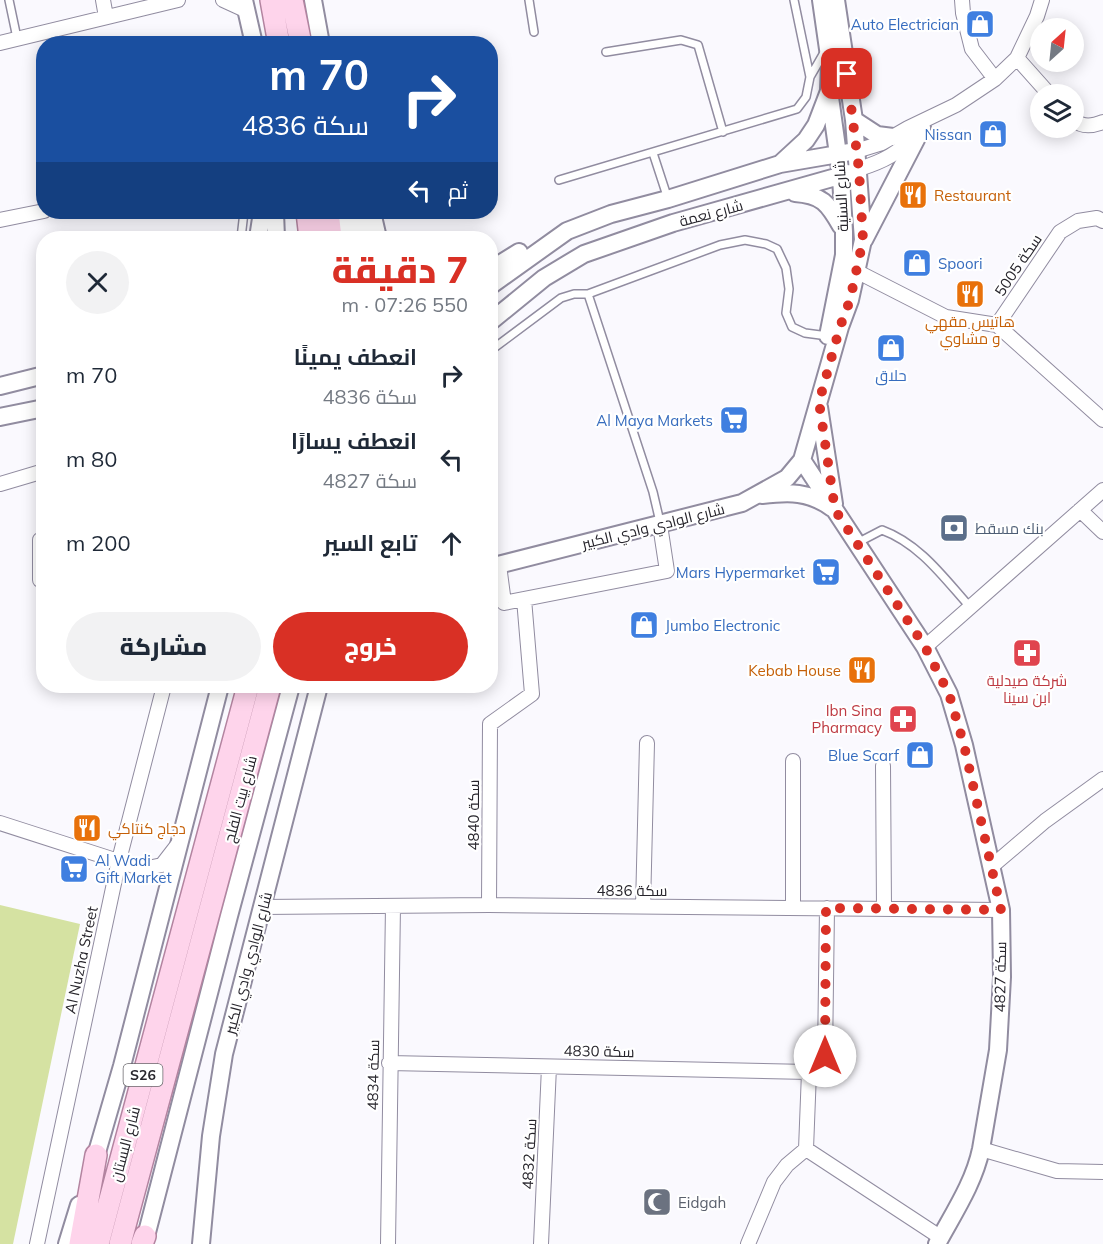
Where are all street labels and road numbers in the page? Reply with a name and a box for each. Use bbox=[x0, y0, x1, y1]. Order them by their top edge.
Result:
street label: شارع السنية bbox=[830, 160, 854, 232]
street label: شارع نعمة bbox=[677, 195, 746, 233]
street label: سكة 5005 bbox=[990, 230, 1046, 300]
street label: شارع الوادي وادي الكبير bbox=[579, 499, 727, 556]
street label: شارع بيت الفلج bbox=[219, 753, 263, 845]
street label: سكة 4840 bbox=[464, 780, 483, 850]
street label: سكة 4836 bbox=[597, 881, 667, 900]
street label: شارع الوادي وادي الكبير bbox=[220, 890, 279, 1038]
street label: Al Nuzha Street bbox=[60, 905, 102, 1015]
street label: سكة 4827 bbox=[990, 941, 1010, 1013]
street label: سكة 4834 bbox=[363, 1039, 383, 1111]
street label: سكة 4830 bbox=[563, 1041, 635, 1061]
road number: S26 bbox=[124, 1064, 162, 1086]
street label: شارع البستان bbox=[106, 1104, 146, 1184]
street label: سكة 4832 bbox=[518, 1118, 540, 1190]

